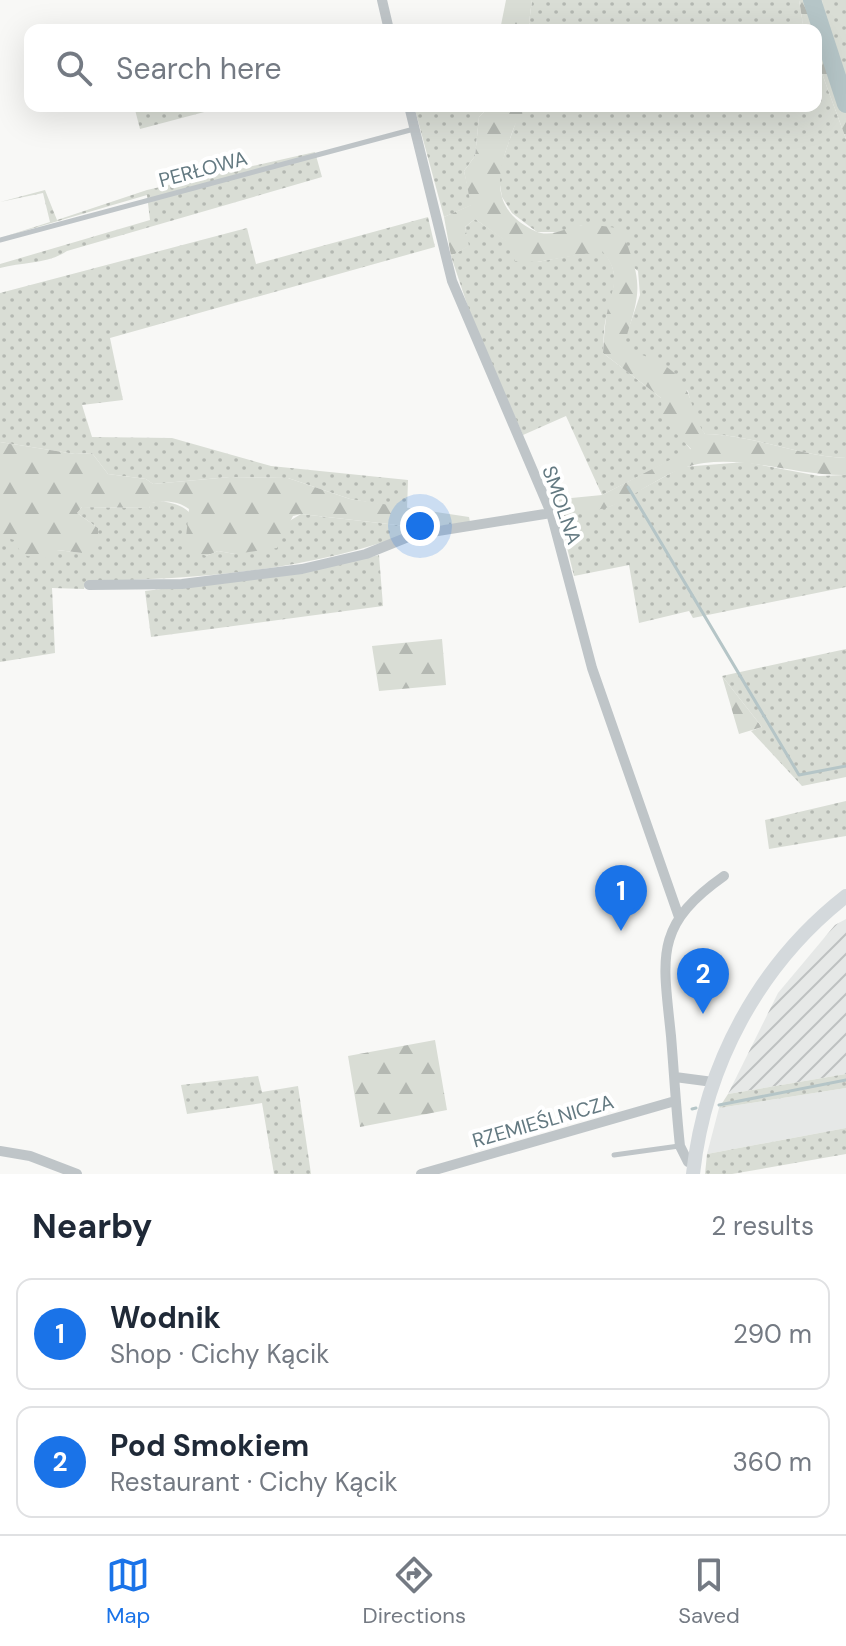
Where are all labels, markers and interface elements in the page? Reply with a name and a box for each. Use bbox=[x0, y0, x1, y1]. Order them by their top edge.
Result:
search box bbox=[24, 24, 822, 112]
icon: search bbox=[52, 46, 96, 90]
text: Search here bbox=[116, 49, 282, 88]
street label: PERŁOWA bbox=[156, 145, 250, 193]
street label: SMOLNA bbox=[536, 462, 588, 548]
your location bbox=[400, 506, 440, 546]
pin: 1 bbox=[595, 865, 647, 931]
pin: 2 bbox=[677, 948, 729, 1014]
street label: RZEMIEŚLNICZA bbox=[469, 1088, 617, 1154]
text: Nearby bbox=[32, 1204, 152, 1249]
text: 2 results bbox=[711, 1209, 814, 1243]
text: Wodnik bbox=[110, 1298, 221, 1337]
text: 1 bbox=[55, 1317, 65, 1351]
text: 290 m bbox=[733, 1317, 812, 1351]
text: Shop · Cichy Kącik bbox=[110, 1337, 329, 1371]
text: Pod Smokiem bbox=[110, 1426, 309, 1465]
text: 2 bbox=[52, 1445, 68, 1479]
text: 360 m bbox=[732, 1445, 812, 1479]
text: Restaurant · Cichy Kącik bbox=[110, 1465, 398, 1499]
tab: Map bbox=[106, 1553, 150, 1630]
tab: Directions bbox=[363, 1553, 466, 1630]
tab: Saved bbox=[678, 1553, 740, 1630]

